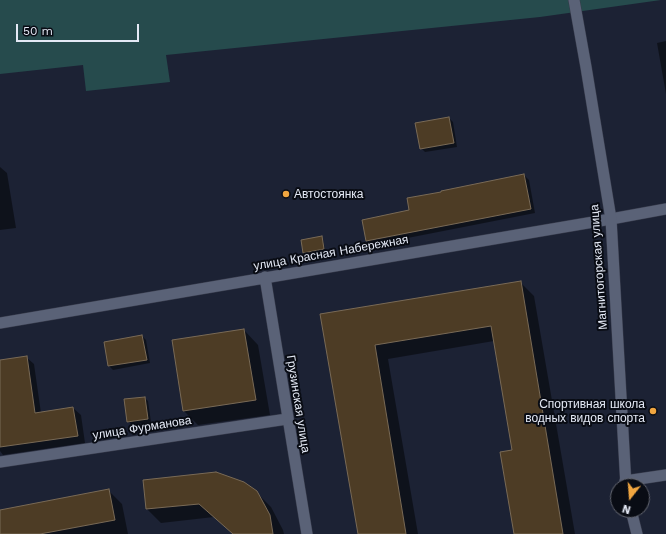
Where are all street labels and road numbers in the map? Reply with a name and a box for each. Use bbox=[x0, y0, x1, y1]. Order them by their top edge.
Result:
street label: Магнитогорская улица bbox=[587, 204, 611, 330]
street label: улица Красная Набережная bbox=[252, 232, 410, 274]
street label: Грузинская улица bbox=[283, 354, 313, 454]
street label: улица Фурманова bbox=[92, 413, 192, 443]

